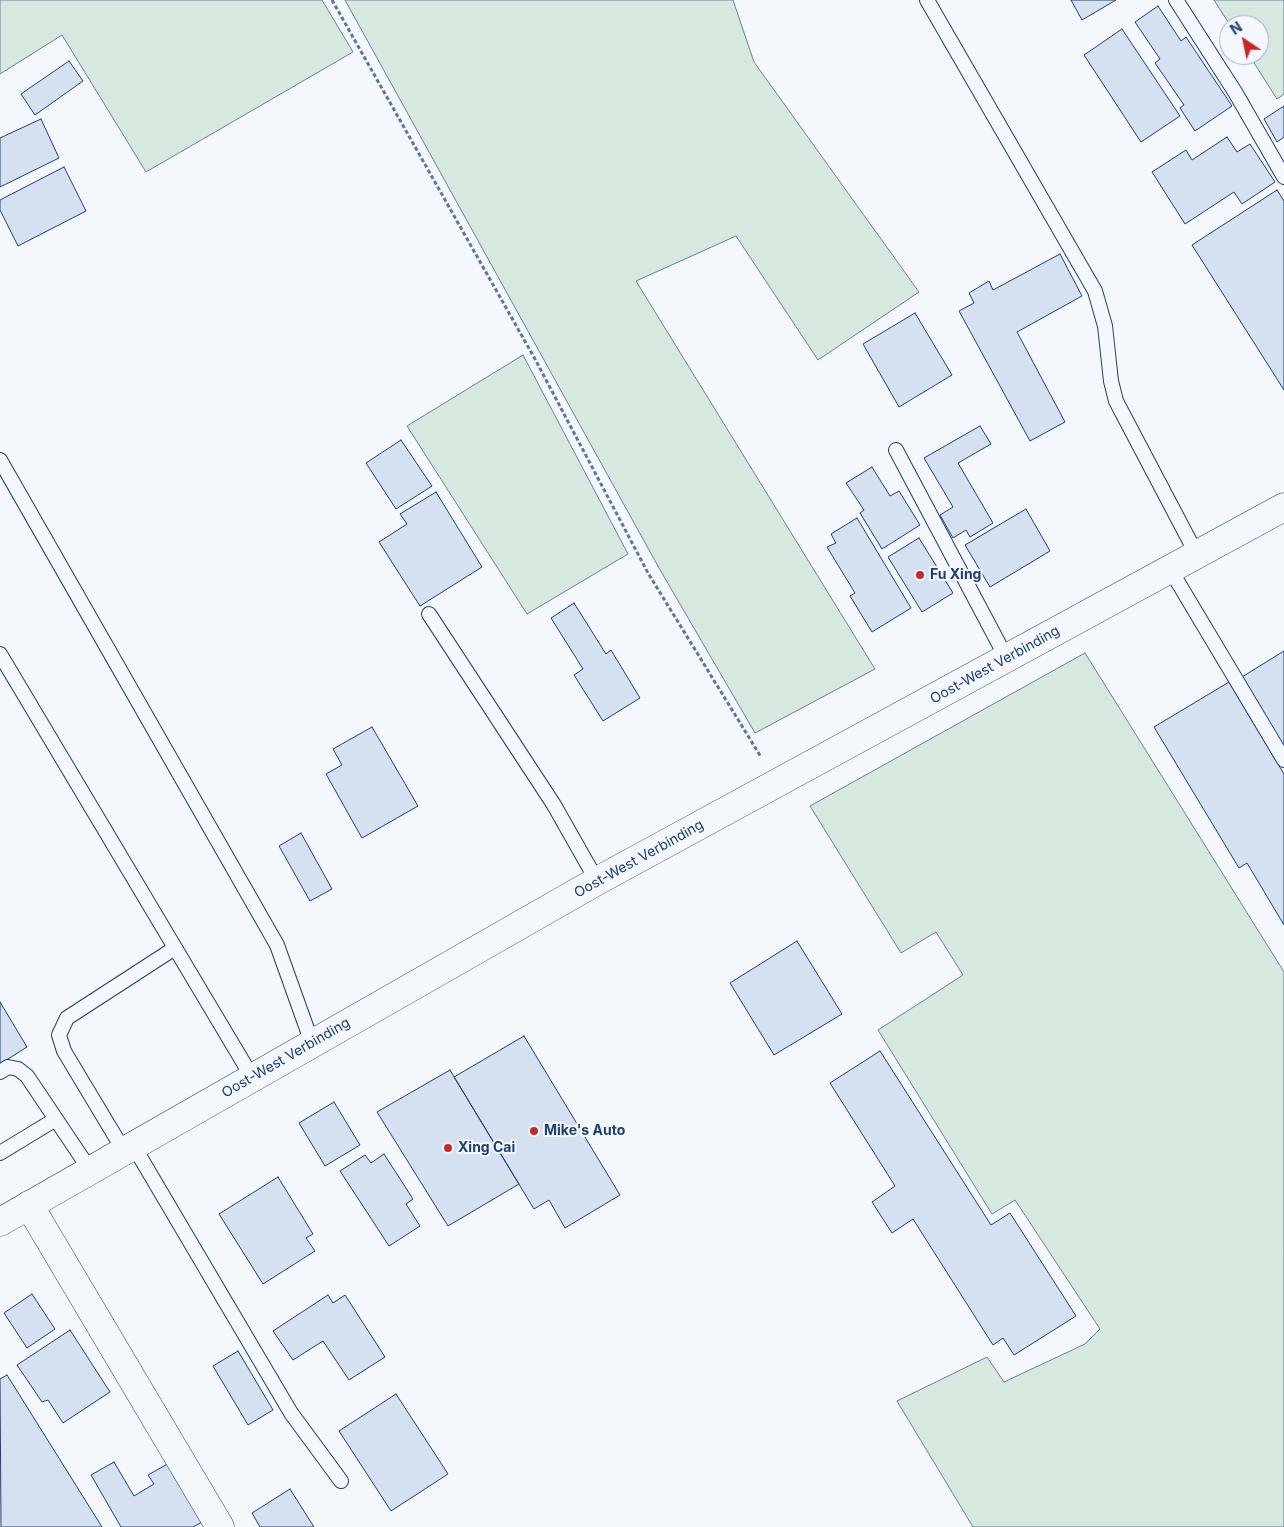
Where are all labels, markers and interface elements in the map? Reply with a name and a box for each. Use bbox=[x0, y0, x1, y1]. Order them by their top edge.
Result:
north arrow bbox=[1219, 15, 1269, 65]
text: N bbox=[1227, 18, 1245, 38]
place label: Fu Xing bbox=[930, 567, 981, 583]
marker: Fu Xing bbox=[914, 569, 926, 581]
street label: Oost-West Verbinding bbox=[927, 622, 1063, 708]
street label: Oost-West Verbinding bbox=[571, 816, 707, 902]
street label: Oost-West Verbinding bbox=[219, 1014, 353, 1102]
place label: Mike's Auto bbox=[544, 1123, 625, 1139]
marker: Mike's Auto bbox=[528, 1125, 540, 1137]
place label: Xing Cai bbox=[458, 1140, 515, 1156]
marker: Xing Cai bbox=[442, 1142, 454, 1154]

